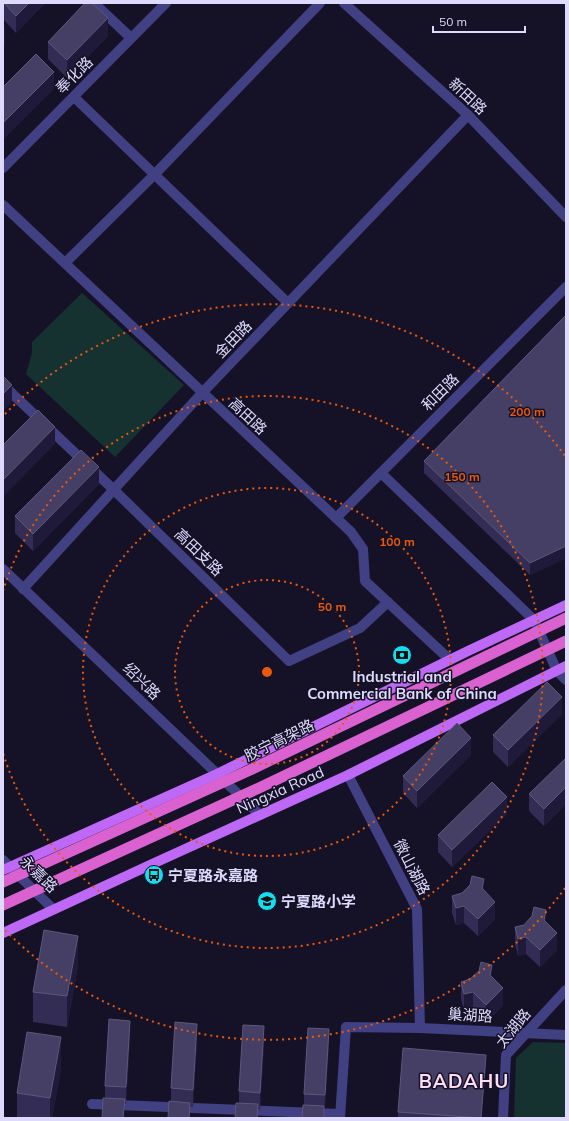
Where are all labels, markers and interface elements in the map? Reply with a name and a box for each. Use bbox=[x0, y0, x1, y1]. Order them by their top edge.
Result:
scale bar bbox=[433, 8, 525, 34]
text: 50 m bbox=[439, 14, 467, 29]
street label: 奉化路 bbox=[51, 52, 97, 98]
street label: 新田路 bbox=[445, 74, 491, 118]
street label: 金田路 bbox=[211, 316, 255, 362]
street label: 和田路 bbox=[417, 369, 463, 415]
street label: 高田路 bbox=[225, 394, 271, 438]
text: 200 m bbox=[509, 404, 545, 419]
text: 150 m bbox=[444, 469, 480, 484]
street label: 高田支路 bbox=[171, 524, 227, 580]
text: 100 m bbox=[379, 534, 415, 549]
text: 50 m bbox=[318, 599, 346, 614]
bank icon: Industrial and Commercial Bank of China bbox=[391, 644, 413, 666]
street label: 绍兴路 bbox=[119, 659, 165, 703]
centre of rings bbox=[260, 665, 274, 679]
place label: Industrial and Commercial Bank of China bbox=[307, 667, 497, 703]
street label: 胶宁高架路 bbox=[241, 715, 317, 765]
street label: Ningxia Road bbox=[233, 762, 327, 818]
street label: 微山湖路 bbox=[390, 836, 434, 898]
street label: 永嘉路 bbox=[16, 852, 62, 896]
bus stop icon: 宁夏路永嘉路 bbox=[143, 864, 165, 886]
place label: 宁夏路永嘉路 bbox=[168, 866, 258, 885]
school or university icon: 宁夏路小学 bbox=[256, 890, 278, 912]
place label: 宁夏路小学 bbox=[281, 892, 356, 911]
street label: 巢湖路 bbox=[447, 1004, 493, 1026]
street label: 太湖路 bbox=[491, 1005, 535, 1051]
district label: BADAHU bbox=[419, 1069, 509, 1093]

